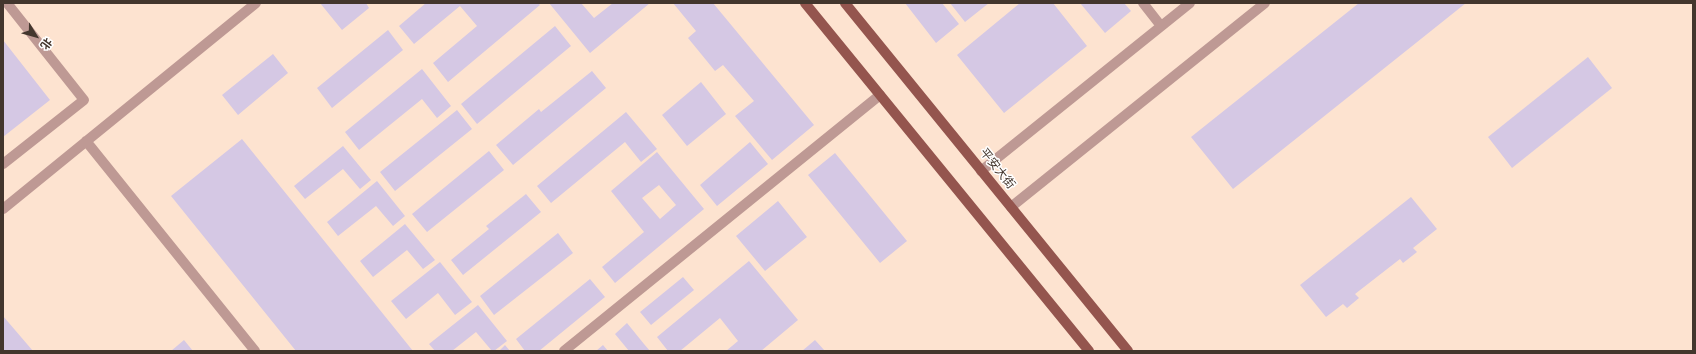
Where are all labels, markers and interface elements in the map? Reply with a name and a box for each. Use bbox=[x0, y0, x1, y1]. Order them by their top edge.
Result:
north arrow bbox=[16, 16, 56, 56]
text: 北 bbox=[37, 35, 54, 52]
street label: 平安大街 bbox=[976, 146, 1018, 192]

